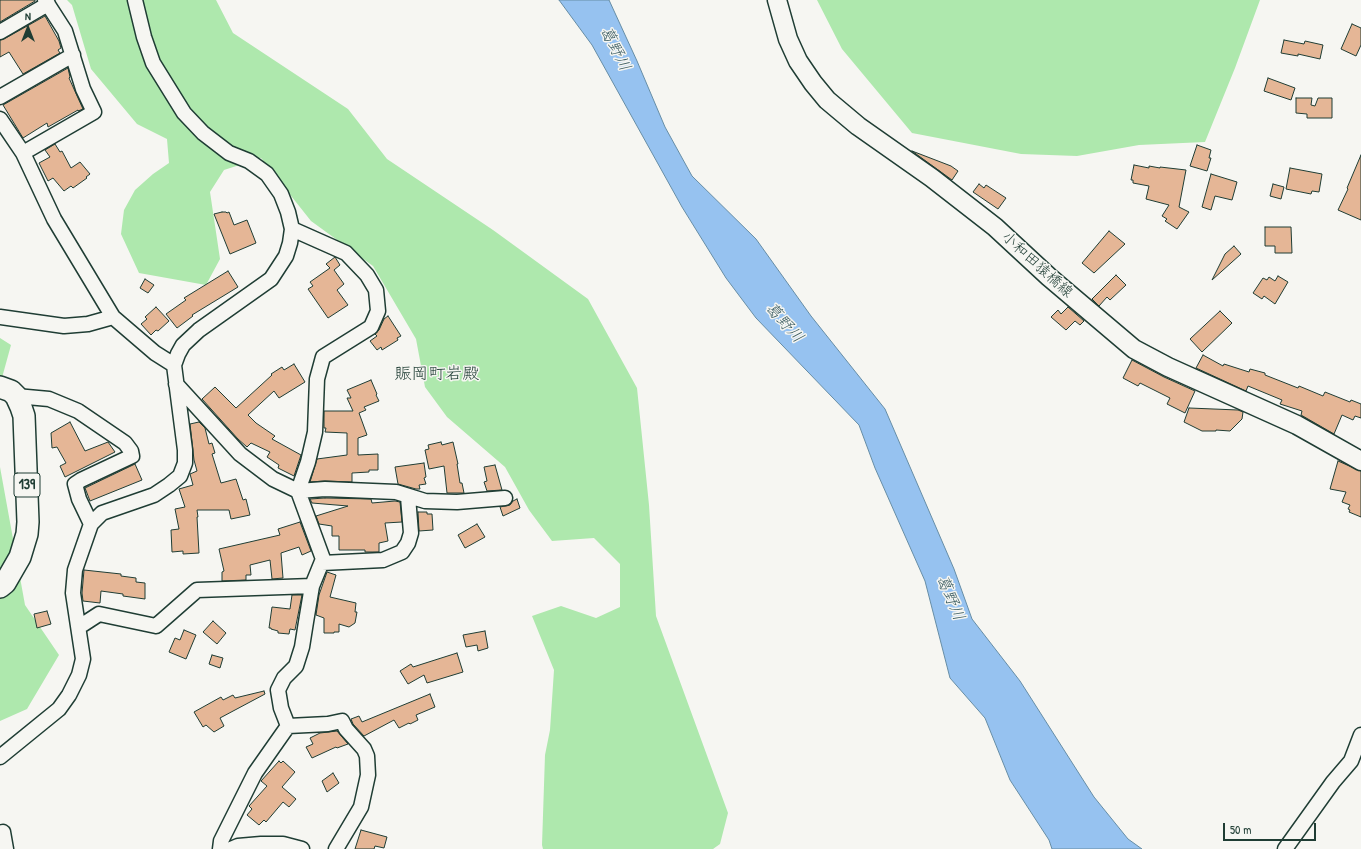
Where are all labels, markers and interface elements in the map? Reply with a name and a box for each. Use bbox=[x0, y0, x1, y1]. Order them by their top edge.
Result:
north arrow bbox=[8, 8, 48, 48]
text: N bbox=[25, 9, 31, 23]
water label: 葛野川 bbox=[596, 23, 634, 75]
street label: 小和田猿橋線 bbox=[998, 228, 1076, 302]
water label: 葛野川 bbox=[761, 299, 807, 347]
district label: 賑岡町岩殿 bbox=[395, 364, 479, 384]
road number: 139 bbox=[14, 473, 40, 497]
water label: 葛野川 bbox=[932, 572, 968, 624]
scale bar bbox=[1225, 815, 1318, 841]
text: 50 m bbox=[1230, 821, 1251, 838]

